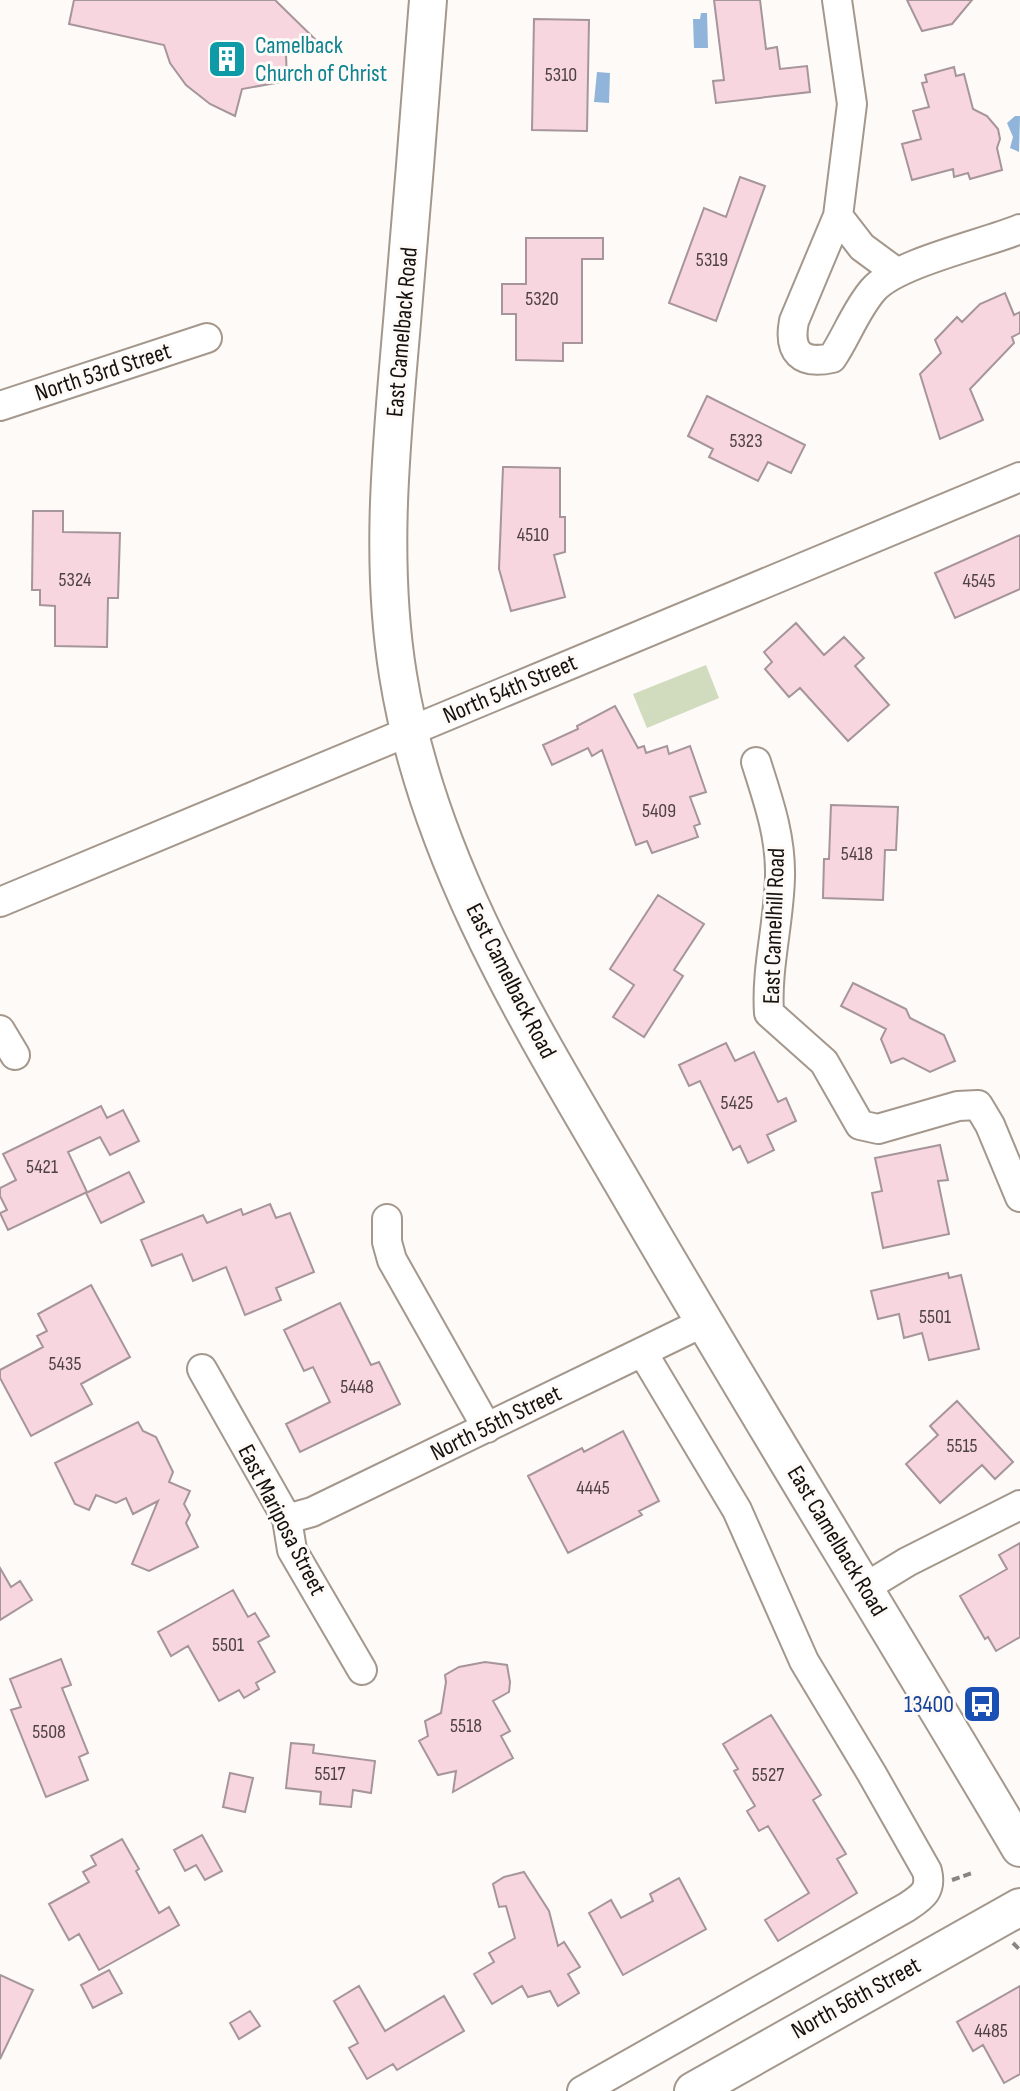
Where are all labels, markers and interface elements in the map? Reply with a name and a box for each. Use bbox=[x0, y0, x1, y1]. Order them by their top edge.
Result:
place label: Camelback Church of Christ bbox=[255, 31, 387, 88]
building icon: Camelback Church of Christ bbox=[206, 38, 248, 80]
house number: 5310 bbox=[545, 63, 577, 87]
street label: East Camelback Road bbox=[380, 246, 424, 418]
house number: 5319 bbox=[696, 248, 728, 272]
house number: 5320 bbox=[525, 287, 559, 311]
street label: North 53rd Street bbox=[31, 336, 175, 408]
house number: 5323 bbox=[729, 429, 763, 453]
house number: 4510 bbox=[517, 523, 549, 547]
house number: 5324 bbox=[59, 568, 91, 592]
house number: 4545 bbox=[963, 569, 995, 593]
street label: North 54th Street bbox=[439, 648, 581, 730]
house number: 5409 bbox=[642, 799, 676, 823]
house number: 5418 bbox=[841, 842, 873, 866]
street label: East Camelhill Road bbox=[757, 848, 791, 1004]
street label: East Camelback Road bbox=[459, 899, 563, 1063]
house number: 5425 bbox=[721, 1091, 753, 1115]
house number: 5421 bbox=[26, 1155, 58, 1179]
house number: 5501 bbox=[919, 1305, 951, 1329]
house number: 5435 bbox=[49, 1352, 81, 1376]
house number: 5448 bbox=[340, 1375, 374, 1399]
street label: North 55th Street bbox=[426, 1379, 566, 1467]
house number: 5515 bbox=[946, 1434, 978, 1458]
street label: East Mariposa Street bbox=[232, 1440, 332, 1600]
street label: East Camelback Road bbox=[781, 1461, 893, 1621]
house number: 4445 bbox=[576, 1476, 610, 1500]
house number: 5501 bbox=[212, 1633, 244, 1657]
bus stop icon: 13400 bbox=[961, 1683, 1003, 1725]
place label: 13400 bbox=[904, 1690, 954, 1719]
house number: 5518 bbox=[450, 1714, 482, 1738]
house number: 5508 bbox=[32, 1720, 66, 1744]
house number: 5517 bbox=[315, 1762, 346, 1786]
house number: 5527 bbox=[752, 1763, 784, 1787]
street label: North 56th Street bbox=[786, 1951, 926, 2045]
house number: 4485 bbox=[974, 2019, 1008, 2043]

